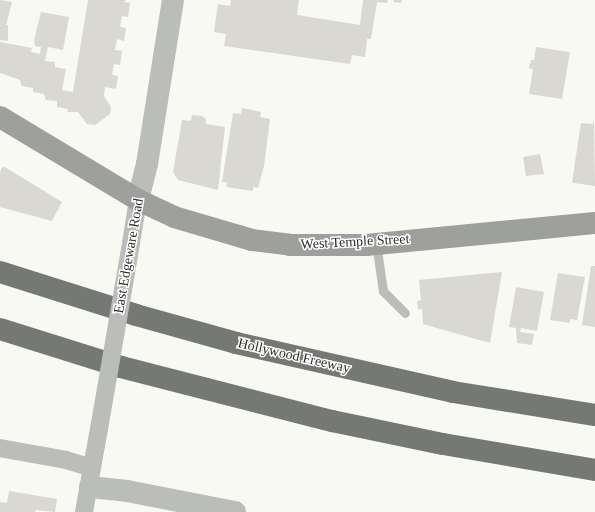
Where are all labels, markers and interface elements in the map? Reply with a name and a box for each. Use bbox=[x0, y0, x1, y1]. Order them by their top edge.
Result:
street label: East Edgeware Road bbox=[111, 197, 147, 315]
street label: West Temple Street bbox=[300, 231, 410, 253]
street label: Hollywood Freeway bbox=[236, 335, 352, 377]

